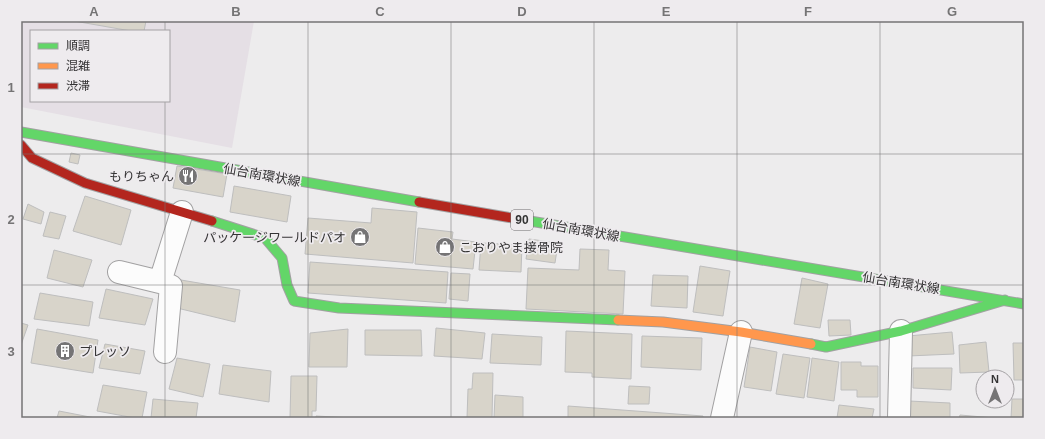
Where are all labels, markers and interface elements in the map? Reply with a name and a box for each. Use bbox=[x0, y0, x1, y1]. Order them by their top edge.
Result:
text: A bbox=[89, 4, 99, 19]
text: B bbox=[231, 4, 241, 19]
text: C bbox=[375, 4, 385, 19]
text: D bbox=[517, 4, 527, 19]
text: E bbox=[662, 4, 671, 19]
text: F bbox=[804, 4, 812, 19]
text: G bbox=[947, 4, 957, 19]
legend bbox=[30, 30, 170, 102]
text: 順調 bbox=[66, 39, 90, 53]
text: 混雑 bbox=[66, 59, 90, 73]
text: 渋滞 bbox=[66, 79, 90, 93]
text: 1 bbox=[7, 80, 15, 95]
street label: 仙台南環状線 bbox=[222, 161, 302, 189]
restaurant icon: もりちゃん bbox=[177, 165, 199, 187]
place label: もりちゃん bbox=[109, 169, 174, 184]
road number: 90 bbox=[511, 210, 533, 230]
text: 2 bbox=[7, 212, 15, 227]
street label: 仙台南環状線 bbox=[541, 216, 621, 244]
shop icon: パッケージワールドパオ bbox=[349, 226, 371, 248]
place label: パッケージワールドパオ bbox=[203, 230, 346, 245]
shop icon: こおりやま接骨院 bbox=[434, 236, 456, 258]
place label: こおりやま接骨院 bbox=[459, 240, 563, 255]
street label: 仙台南環状線 bbox=[861, 269, 941, 297]
building icon: プレッソ bbox=[54, 340, 76, 362]
text: 3 bbox=[7, 344, 15, 359]
place label: プレッソ bbox=[79, 344, 131, 359]
north arrow bbox=[975, 369, 1015, 409]
text: N bbox=[991, 373, 999, 385]

